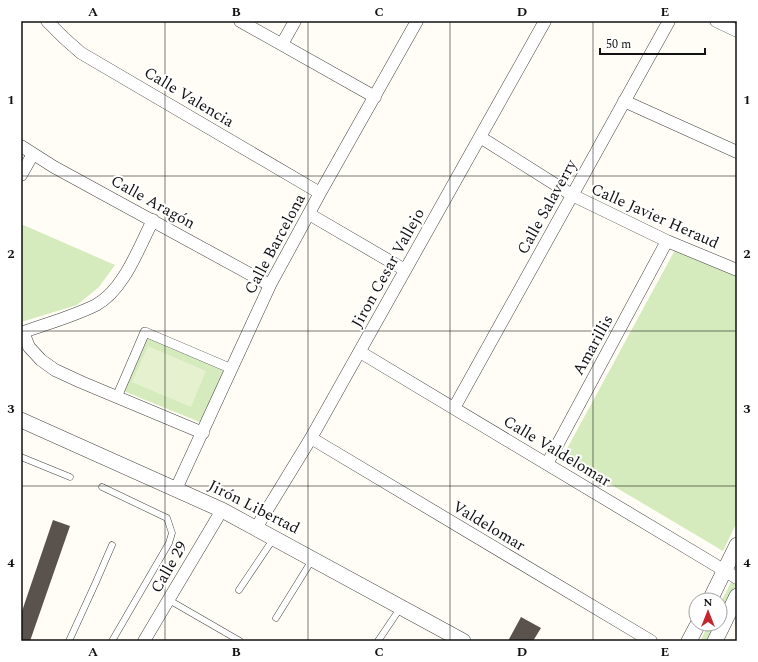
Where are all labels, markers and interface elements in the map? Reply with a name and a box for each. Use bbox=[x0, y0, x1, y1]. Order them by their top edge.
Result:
text: A bbox=[88, 2, 98, 22]
text: B bbox=[231, 2, 241, 22]
text: C bbox=[374, 2, 384, 22]
text: D bbox=[517, 2, 527, 22]
text: E bbox=[661, 2, 670, 22]
scale bar bbox=[600, 30, 705, 56]
text: 50 m bbox=[606, 35, 631, 54]
street label: Calle Valencia bbox=[139, 61, 239, 134]
text: 1 bbox=[7, 90, 15, 110]
text: 1 bbox=[743, 90, 751, 110]
street label: Calle Salaverry bbox=[511, 154, 584, 259]
street label: Calle Aragón bbox=[106, 169, 200, 235]
street label: Calle Javier Heraud bbox=[587, 177, 723, 255]
street label: Calle Barcelona bbox=[238, 189, 312, 299]
street label: Jiron Cesar Vallejo bbox=[345, 204, 431, 332]
text: 2 bbox=[7, 244, 15, 264]
text: 2 bbox=[743, 244, 751, 264]
street label: Amarillis bbox=[566, 310, 620, 380]
text: 3 bbox=[7, 399, 15, 419]
text: 3 bbox=[743, 399, 751, 419]
street label: Calle Valdelomar bbox=[499, 409, 615, 493]
street label: Jirón Libertad bbox=[204, 474, 304, 540]
street label: Valdelomar bbox=[448, 495, 530, 557]
street label: Calle 29 bbox=[144, 537, 194, 597]
text: 4 bbox=[7, 553, 15, 573]
text: 4 bbox=[743, 553, 751, 573]
north arrow bbox=[688, 592, 728, 632]
text: N bbox=[704, 594, 713, 611]
text: A bbox=[88, 642, 98, 662]
text: B bbox=[231, 642, 241, 662]
text: C bbox=[374, 642, 384, 662]
text: D bbox=[517, 642, 527, 662]
text: E bbox=[661, 642, 670, 662]

